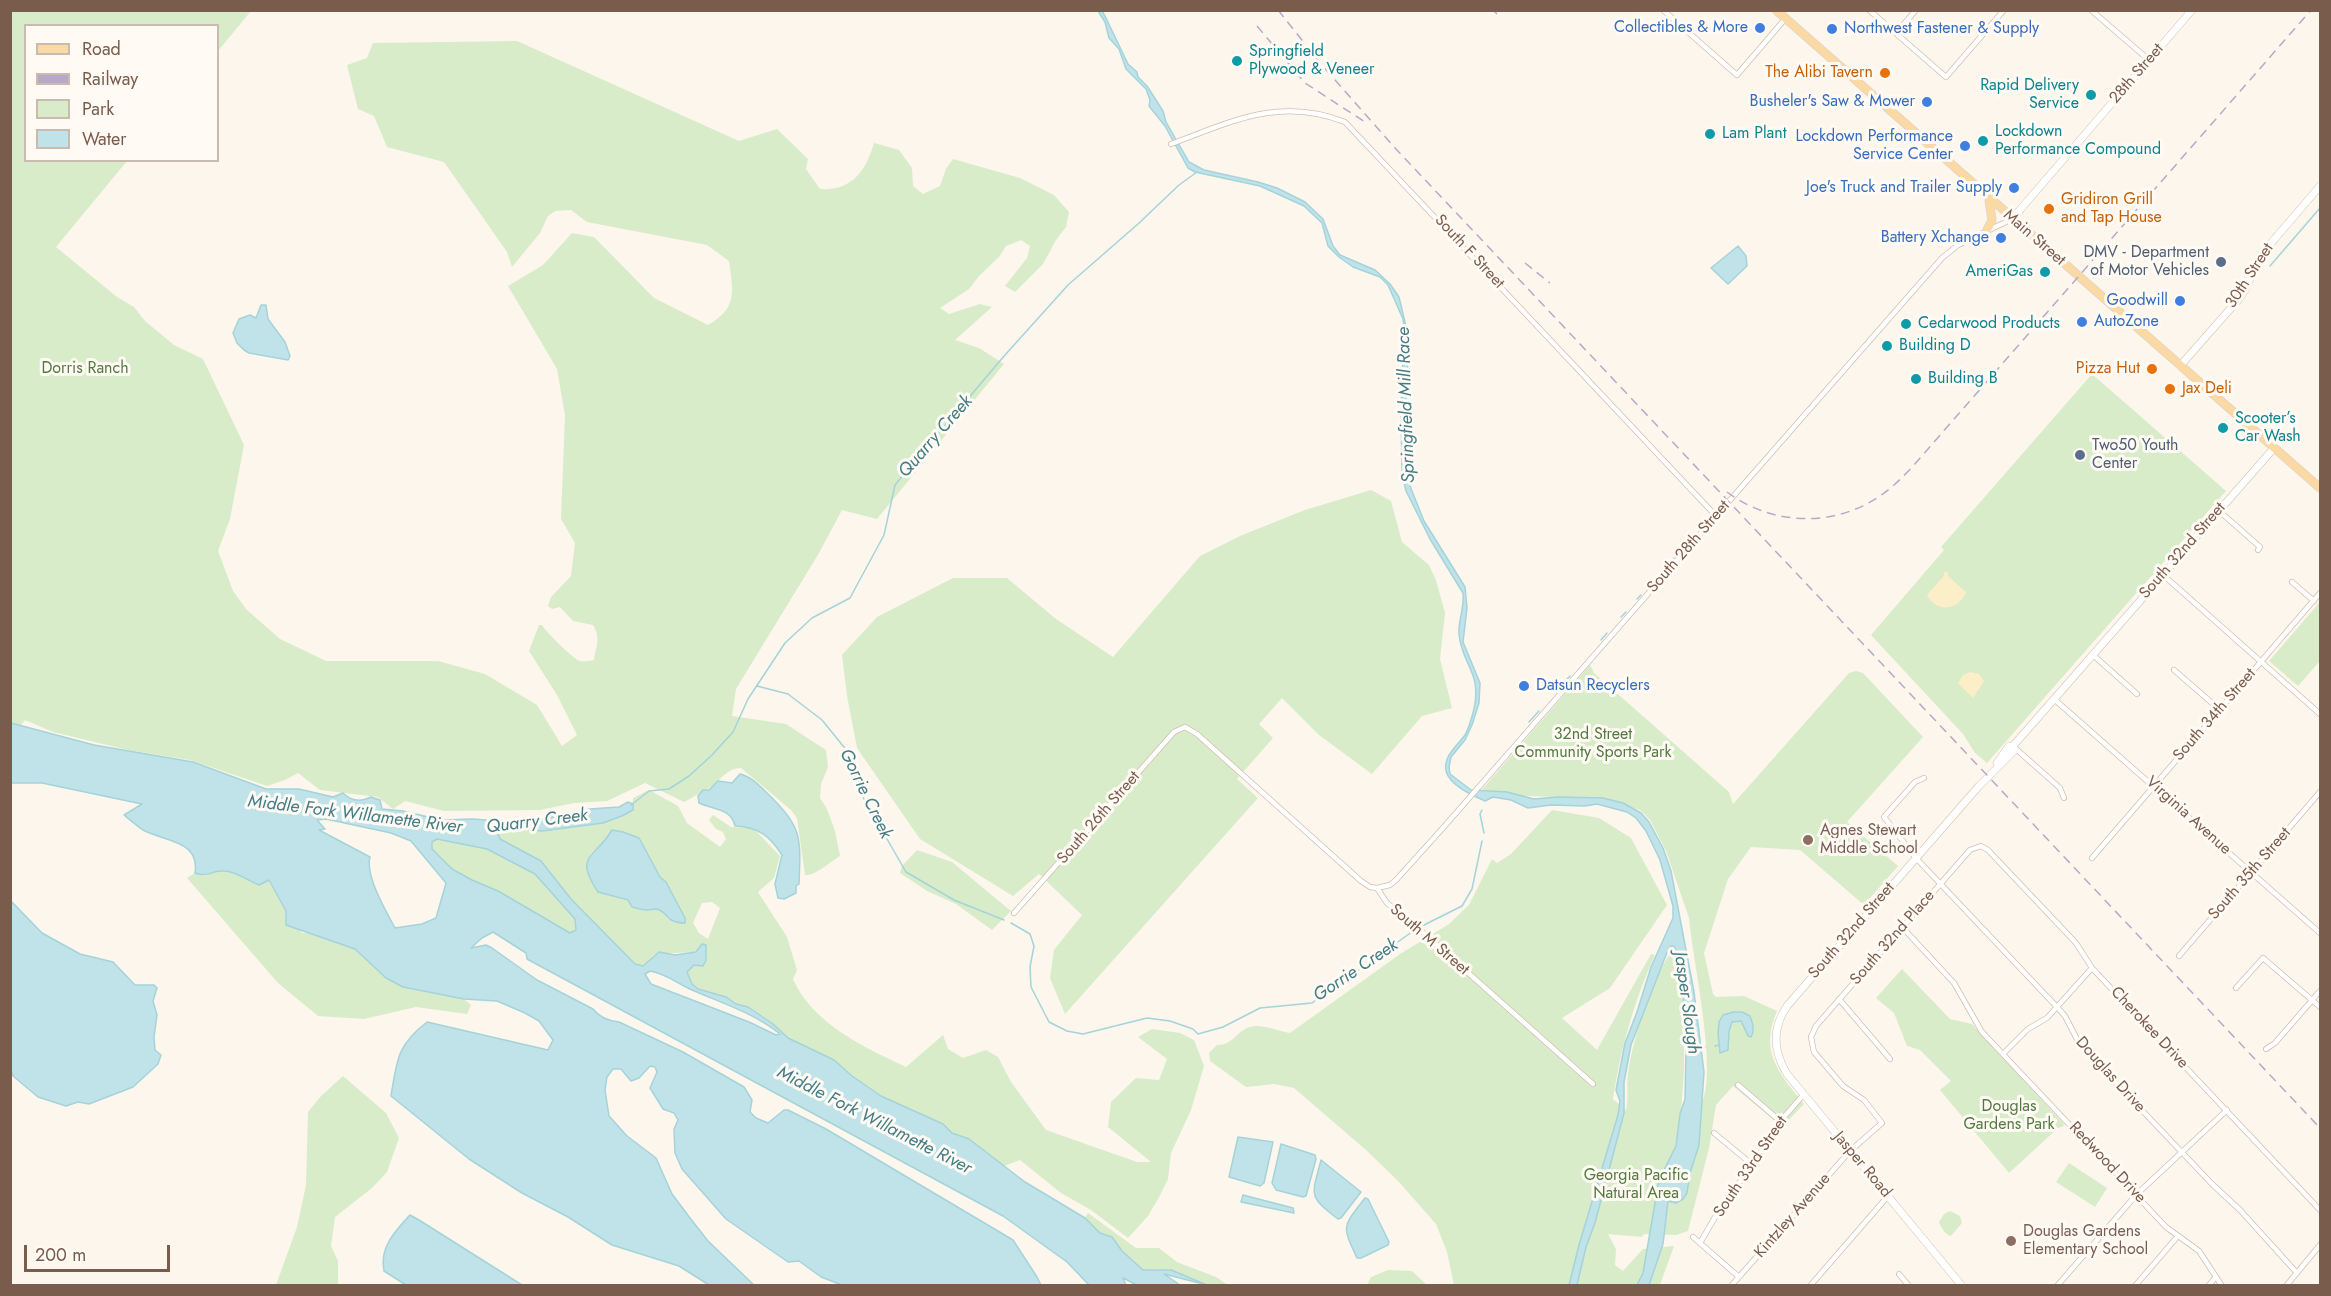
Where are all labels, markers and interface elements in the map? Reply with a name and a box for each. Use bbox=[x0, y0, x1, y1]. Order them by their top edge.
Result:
place label: Collectibles & More bbox=[1614, 18, 1748, 38]
place label: Northwest Fastener & Supply bbox=[1844, 19, 2039, 39]
marker: Collectibles & More bbox=[1753, 21, 1767, 35]
marker: Northwest Fastener & Supply bbox=[1825, 22, 1839, 36]
legend bbox=[24, 24, 219, 162]
text: Road bbox=[82, 36, 121, 62]
street label: 28th Street bbox=[2106, 40, 2168, 108]
place label: Springfield Plywood & Veneer bbox=[1249, 42, 1374, 80]
marker: Springfield Plywood & Veneer bbox=[1230, 54, 1244, 68]
place label: The Alibi Tavern bbox=[1765, 63, 1873, 83]
text: Railway bbox=[82, 66, 138, 92]
marker: The Alibi Tavern bbox=[1878, 66, 1892, 80]
place label: Rapid Delivery Service bbox=[1980, 76, 2079, 114]
marker: Rapid Delivery Service bbox=[2084, 88, 2098, 102]
place label: Busheler's Saw & Mower bbox=[1749, 92, 1915, 112]
marker: Busheler's Saw & Mower bbox=[1920, 95, 1934, 109]
text: Park bbox=[82, 96, 114, 122]
place label: Lockdown Performance Compound bbox=[1995, 122, 2161, 160]
place label: Lam Plant bbox=[1722, 124, 1787, 144]
text: Water bbox=[82, 126, 126, 152]
marker: Lam Plant bbox=[1703, 127, 1717, 141]
place label: Lockdown Performance Service Center bbox=[1795, 127, 1953, 165]
marker: Lockdown Performance Compound bbox=[1976, 134, 1990, 148]
marker: Lockdown Performance Service Center bbox=[1958, 139, 1972, 153]
place label: Joe's Truck and Trailer Supply bbox=[1806, 178, 2002, 198]
marker: Joe's Truck and Trailer Supply bbox=[2007, 181, 2021, 195]
place label: Gridiron Grill and Tap House bbox=[2061, 190, 2162, 228]
marker: Gridiron Grill and Tap House bbox=[2042, 202, 2056, 216]
street label: Main Street bbox=[1999, 206, 2069, 270]
street label: South F Street bbox=[1430, 211, 1508, 293]
place label: Battery Xchange bbox=[1881, 228, 1989, 248]
marker: Battery Xchange bbox=[1994, 231, 2008, 245]
street label: 30th Street bbox=[2222, 240, 2278, 312]
place label: DMV - Department of Motor Vehicles bbox=[2083, 243, 2209, 281]
marker: DMV - Department of Motor Vehicles bbox=[2214, 255, 2228, 269]
place label: AmeriGas bbox=[1966, 262, 2033, 282]
marker: AmeriGas bbox=[2038, 265, 2052, 279]
place label: Goodwill bbox=[2107, 291, 2168, 311]
marker: Goodwill bbox=[2173, 294, 2187, 308]
place label: AutoZone bbox=[2094, 312, 2159, 332]
place label: Cedarwood Products bbox=[1918, 314, 2060, 334]
marker: AutoZone bbox=[2075, 315, 2089, 329]
marker: Cedarwood Products bbox=[1899, 317, 1913, 331]
water label: Springfield Mill Race bbox=[1393, 327, 1421, 483]
place label: Building D bbox=[1899, 336, 1971, 356]
marker: Building D bbox=[1880, 339, 1894, 353]
park label: Dorris Ranch bbox=[41, 359, 129, 379]
place label: Pizza Hut bbox=[2076, 359, 2140, 379]
marker: Pizza Hut bbox=[2145, 362, 2159, 376]
place label: Building B bbox=[1928, 369, 1998, 389]
marker: Building B bbox=[1909, 372, 1923, 386]
place label: Jax Deli bbox=[2182, 379, 2232, 399]
marker: Jax Deli bbox=[2163, 382, 2177, 396]
water label: Quarry Creek bbox=[894, 391, 978, 483]
place label: Scooter’s Car Wash bbox=[2235, 409, 2301, 447]
marker: Scooter’s Car Wash bbox=[2216, 421, 2230, 435]
place label: Two50 Youth Center bbox=[2092, 436, 2179, 474]
marker: Two50 Youth Center bbox=[2073, 448, 2087, 462]
street label: South 28th Street bbox=[1644, 497, 1734, 597]
street label: South 32nd Street bbox=[2136, 499, 2230, 603]
street label: South 34th Street bbox=[2170, 665, 2260, 765]
place label: Datsun Recyclers bbox=[1536, 676, 1650, 696]
marker: Datsun Recyclers bbox=[1517, 679, 1531, 693]
park label: 32nd Street Community Sports Park bbox=[1514, 725, 1672, 763]
water label: Gorrie Creek bbox=[834, 745, 896, 843]
street label: South 26th Street bbox=[1054, 768, 1144, 868]
street label: Virginia Avenue bbox=[2141, 773, 2235, 859]
water label: Middle Fork Willamette River bbox=[247, 791, 463, 839]
water label: Quarry Creek bbox=[485, 805, 589, 839]
place label: Agnes Stewart Middle School bbox=[1820, 821, 1918, 859]
street label: South 35th Street bbox=[2205, 824, 2295, 924]
marker: Agnes Stewart Middle School bbox=[1801, 833, 1815, 847]
street label: South 32nd Street bbox=[1805, 879, 1899, 983]
street label: South 32nd Place bbox=[1847, 887, 1939, 989]
street label: South M Street bbox=[1385, 900, 1473, 980]
water label: Gorrie Creek bbox=[1310, 935, 1402, 1007]
water label: Jasper Slough bbox=[1668, 951, 1704, 1055]
street label: Cherokee Drive bbox=[2106, 983, 2192, 1073]
street label: Douglas Drive bbox=[2071, 1033, 2149, 1117]
water label: Middle Fork Willamette River bbox=[773, 1062, 975, 1180]
park label: Douglas Gardens Park bbox=[1963, 1097, 2055, 1135]
street label: South 33rd Street bbox=[1710, 1113, 1792, 1221]
street label: Redwood Drive bbox=[2065, 1118, 2149, 1208]
street label: Jasper Road bbox=[1829, 1128, 1895, 1202]
park label: Georgia Pacific Natural Area bbox=[1584, 1166, 1688, 1204]
street label: Kintzley Avenue bbox=[1751, 1170, 1835, 1262]
place label: Douglas Gardens Elementary School bbox=[2023, 1222, 2148, 1260]
scale bar bbox=[27, 1233, 172, 1271]
marker: Douglas Gardens Elementary School bbox=[2004, 1234, 2018, 1248]
text: 200 m bbox=[35, 1242, 86, 1268]

